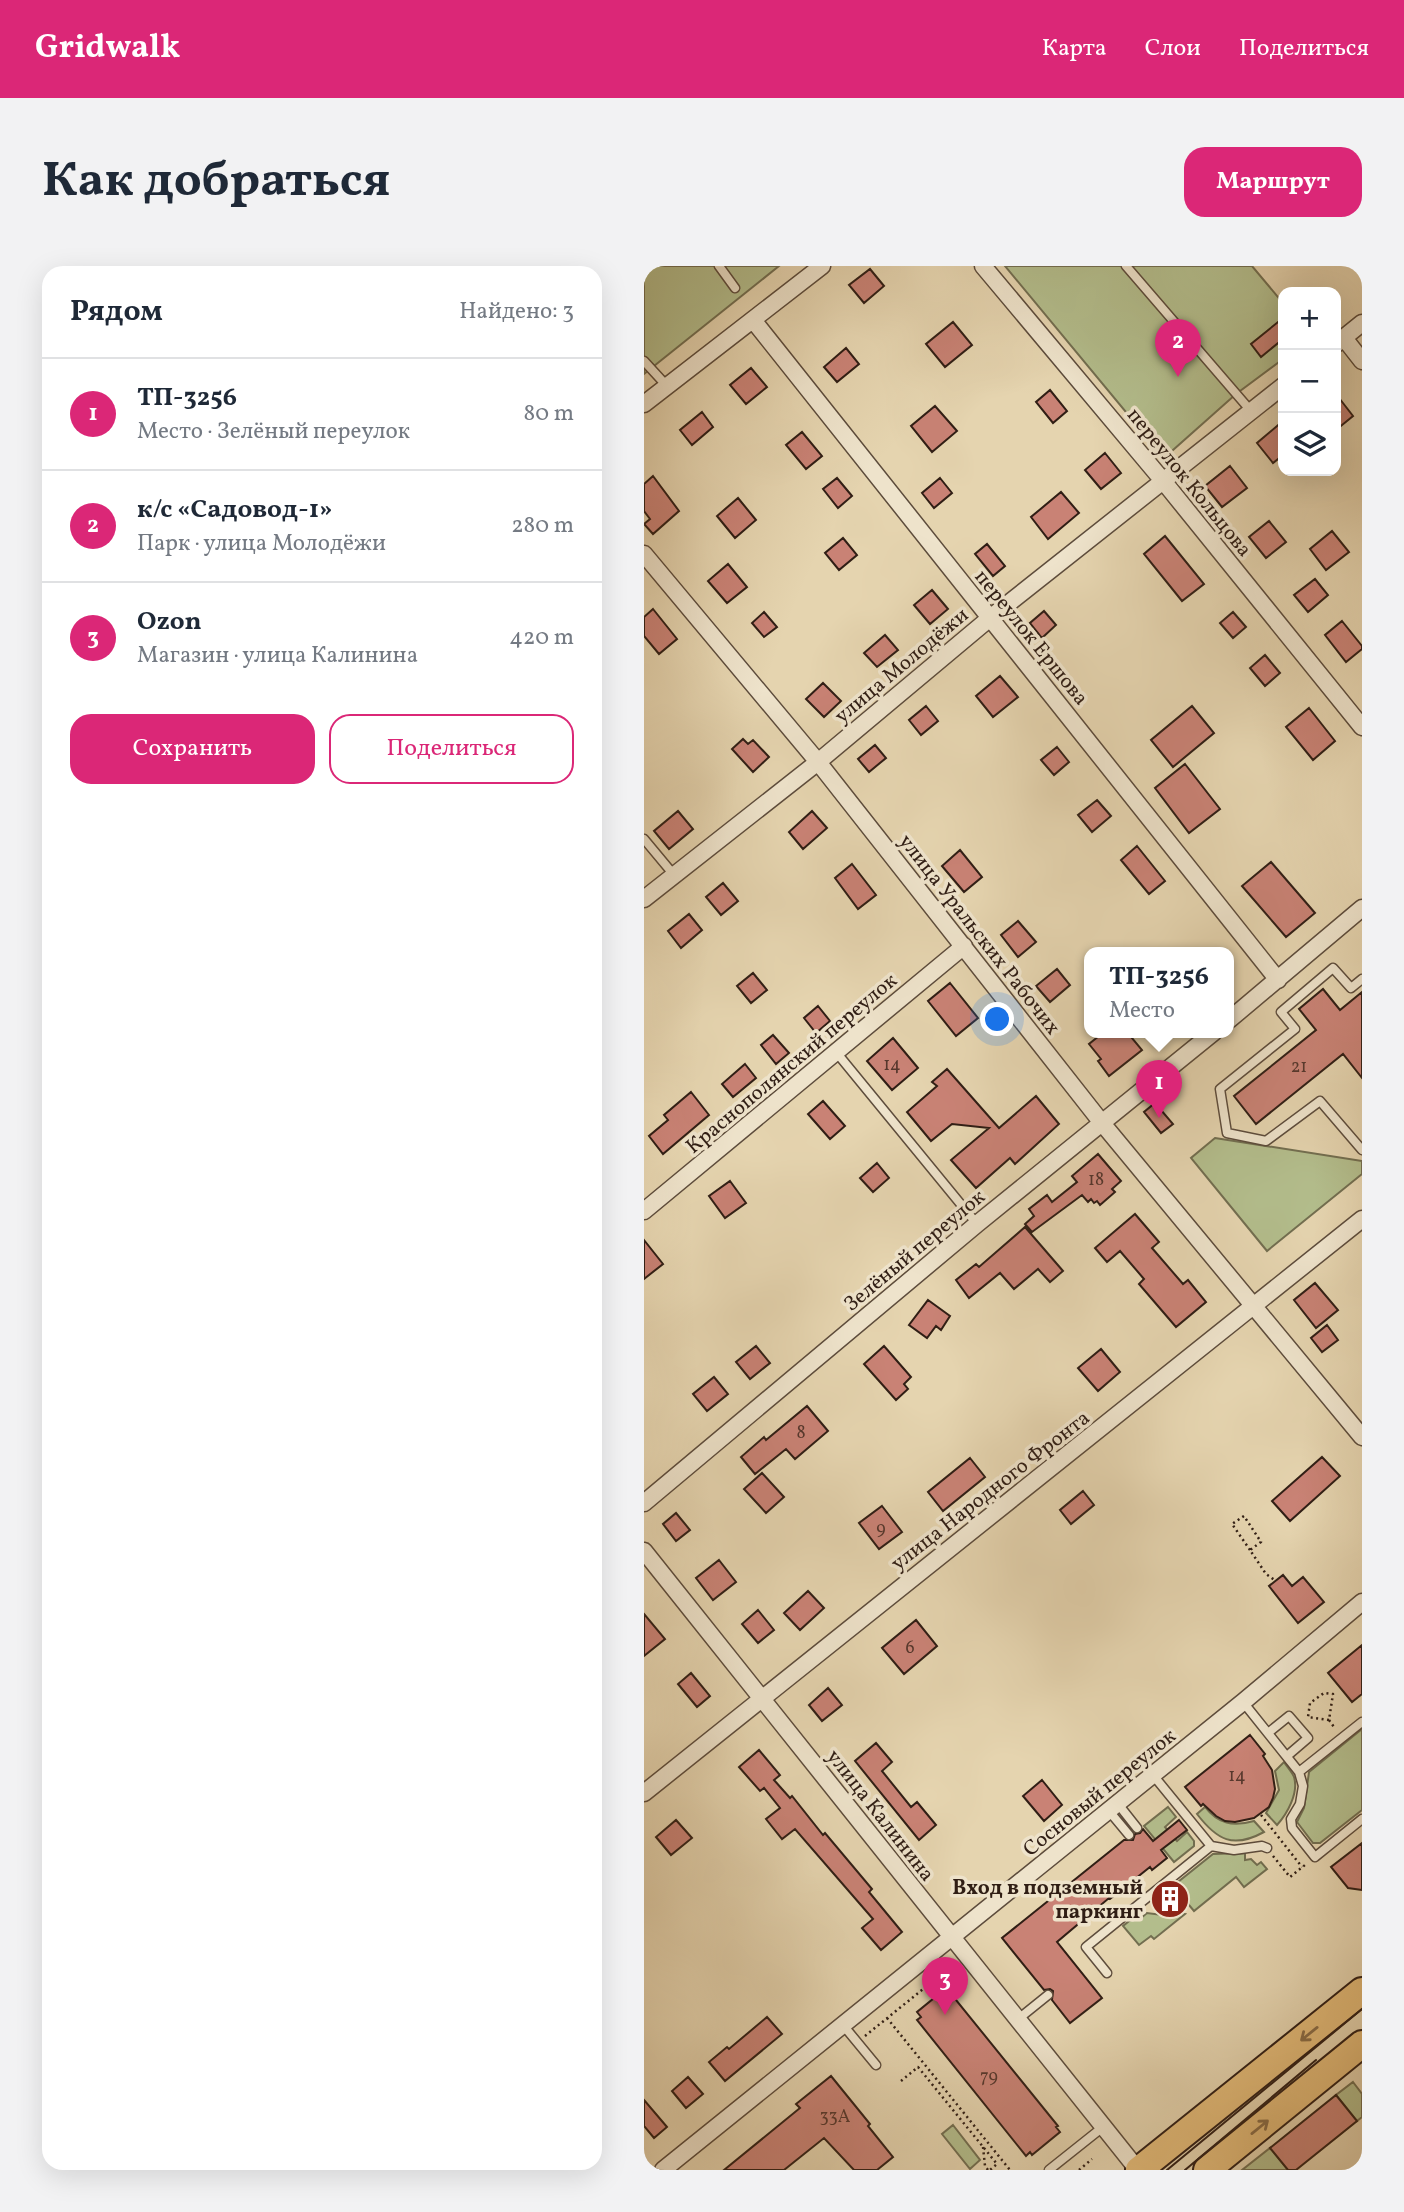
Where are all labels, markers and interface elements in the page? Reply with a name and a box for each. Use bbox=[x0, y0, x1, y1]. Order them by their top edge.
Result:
text: Gridwalk bbox=[35, 26, 180, 72]
text: Карта bbox=[1042, 32, 1107, 66]
text: Слои bbox=[1145, 32, 1201, 66]
text: Поделиться bbox=[1239, 32, 1369, 66]
button: Маршрут bbox=[1184, 147, 1362, 217]
text: Как добраться bbox=[42, 148, 390, 217]
map controls bbox=[1278, 287, 1341, 476]
button: + bbox=[1278, 287, 1341, 350]
text: Рядом bbox=[70, 291, 163, 333]
text: Найдено: 3 bbox=[459, 296, 574, 328]
pin: 2 bbox=[1155, 319, 1201, 377]
button: − bbox=[1278, 350, 1341, 413]
text: ТП-3256 bbox=[137, 380, 237, 416]
text: 1 bbox=[88, 398, 98, 430]
text: 80 m bbox=[524, 398, 574, 430]
street label: переулок Кольцова bbox=[1120, 402, 1258, 564]
button: layers bbox=[1278, 413, 1341, 476]
text: Место · Зелёный переулок bbox=[137, 416, 410, 448]
text: к/с «Садовод-1» bbox=[137, 492, 333, 528]
text: 2 bbox=[87, 510, 99, 542]
text: 280 m bbox=[511, 510, 574, 542]
text: Парк · улица Молодёжи bbox=[137, 528, 386, 560]
street label: переулок Ершова bbox=[967, 564, 1095, 712]
street label: улица Молодёжи bbox=[829, 601, 975, 731]
text: Ozon bbox=[137, 604, 202, 640]
text: 3 bbox=[87, 622, 99, 654]
text: 420 m bbox=[509, 622, 574, 654]
text: Магазин · улица Калинина bbox=[137, 640, 418, 672]
button: Сохранить bbox=[70, 714, 315, 784]
button: Поделиться bbox=[329, 714, 574, 784]
street label: улица Уральских Рабочих bbox=[891, 829, 1066, 1041]
popup bbox=[1084, 947, 1234, 1038]
text: ТП-3256 bbox=[1109, 959, 1209, 995]
street label: Краснополянский переулок bbox=[680, 967, 904, 1161]
text: Место bbox=[1109, 995, 1175, 1027]
your location bbox=[980, 1002, 1014, 1036]
house number: 14 bbox=[883, 1053, 901, 1078]
house number: 21 bbox=[1291, 1055, 1307, 1080]
pin: 1 bbox=[1136, 1060, 1182, 1118]
house number: 18 bbox=[1088, 1168, 1104, 1193]
street label: Зелёный переулок bbox=[838, 1183, 992, 1319]
street label: улица Народного Фронта bbox=[885, 1404, 1097, 1578]
house number: 8 bbox=[796, 1421, 806, 1446]
house number: 9 bbox=[876, 1517, 886, 1542]
house number: 6 bbox=[905, 1636, 915, 1661]
street label: Сосновый переулок bbox=[1017, 1722, 1183, 1864]
street label: улица Калинина bbox=[819, 1744, 941, 1888]
house number: 14 bbox=[1228, 1764, 1246, 1789]
place label: Вход в подземный паркинг bbox=[952, 1874, 1143, 1927]
building icon: Вход в подземный паркинг bbox=[1149, 1878, 1191, 1920]
pin: 3 bbox=[922, 1957, 968, 2015]
one-way arrow bbox=[1300, 2026, 1318, 2041]
house number: 79 bbox=[980, 2065, 998, 2090]
house number: 33А bbox=[819, 2105, 851, 2130]
one-way arrow bbox=[1251, 2119, 1269, 2135]

